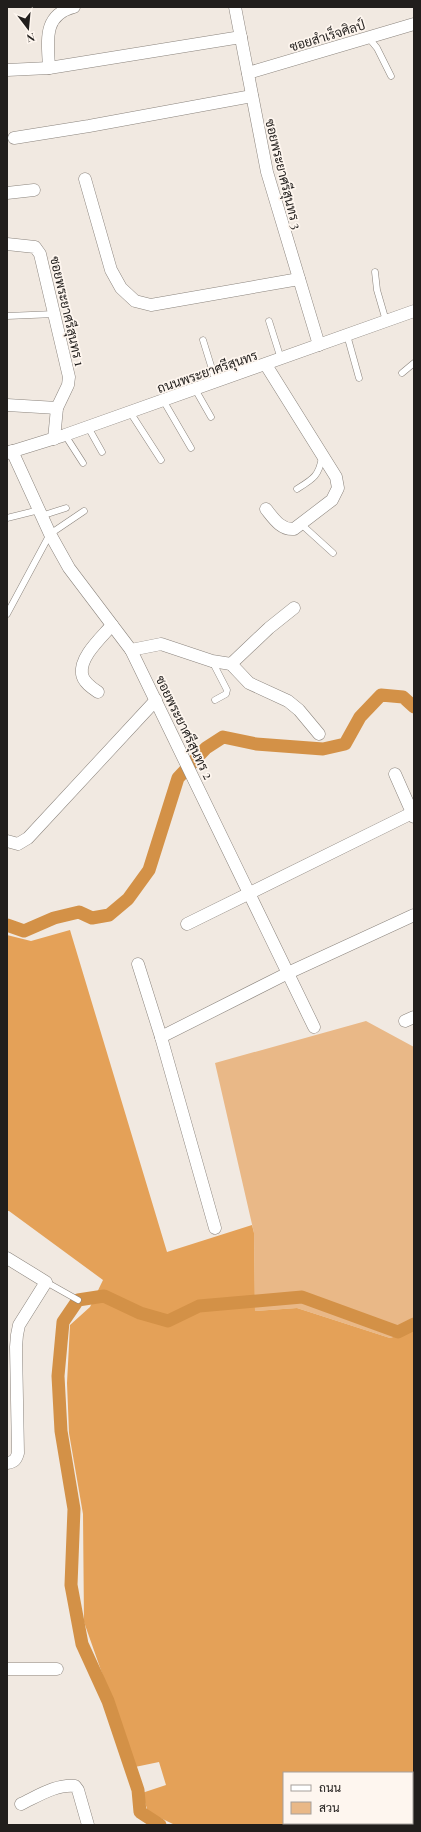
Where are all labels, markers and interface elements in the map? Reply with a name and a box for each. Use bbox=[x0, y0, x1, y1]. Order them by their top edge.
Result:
north arrow bbox=[8, 8, 48, 48]
street label: ซอยสำเร็จศิลป์ bbox=[287, 15, 367, 55]
text: N bbox=[25, 30, 37, 46]
street label: ซอยพระยาศรีสุนทร 3 bbox=[260, 117, 306, 232]
street label: ซอยพระยาศรีสุนทร 1 bbox=[45, 254, 89, 368]
street label: ถนนพระยาศรีสุนทร bbox=[154, 346, 260, 398]
street label: ซอยพระยาศรีสุนทร 2 bbox=[151, 672, 218, 783]
legend bbox=[283, 1772, 413, 1824]
text: ถนน bbox=[319, 1779, 342, 1795]
text: สวน bbox=[319, 1799, 340, 1815]

